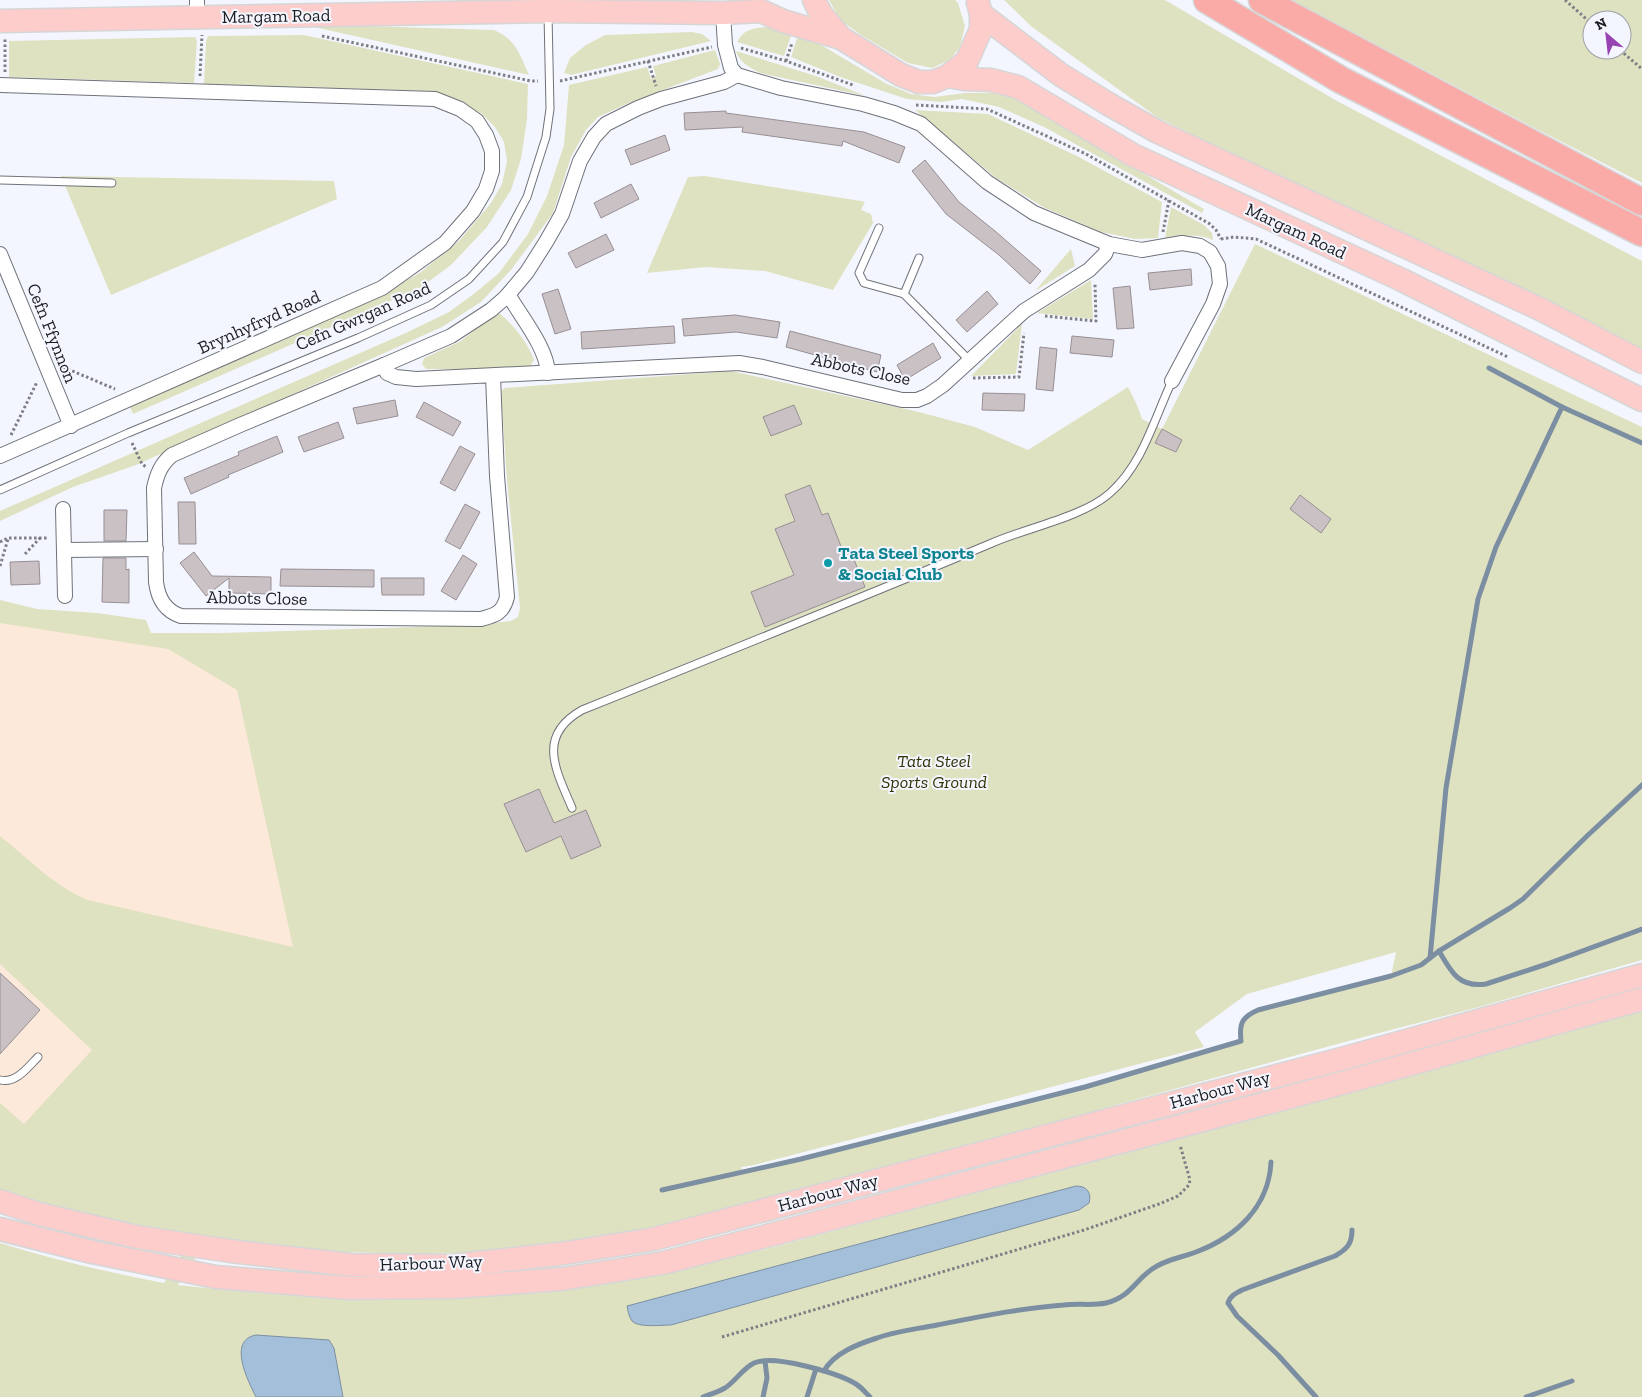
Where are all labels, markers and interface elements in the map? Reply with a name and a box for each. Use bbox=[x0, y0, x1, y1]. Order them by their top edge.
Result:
street label: Margam Road bbox=[221, 4, 331, 28]
north arrow bbox=[1582, 10, 1632, 60]
text: N bbox=[1592, 14, 1610, 34]
street label: Margam Road bbox=[1242, 198, 1350, 264]
street label: Cefn Gwrgan Road bbox=[292, 276, 434, 356]
street label: Cefn Ffynnon bbox=[22, 280, 82, 387]
street label: Brynhyfryd Road bbox=[194, 285, 324, 359]
street label: Abbots Close bbox=[809, 348, 913, 390]
place label: Tata Steel Sports & Social Club bbox=[838, 542, 974, 585]
marker: Tata Steel Sports & Social Club bbox=[822, 557, 834, 569]
street label: Abbots Close bbox=[206, 586, 308, 610]
park label: Tata Steel Sports Ground bbox=[881, 750, 987, 793]
street label: Harbour Way bbox=[1167, 1066, 1273, 1114]
street label: Harbour Way bbox=[775, 1169, 881, 1217]
street label: Harbour Way bbox=[379, 1250, 484, 1276]

